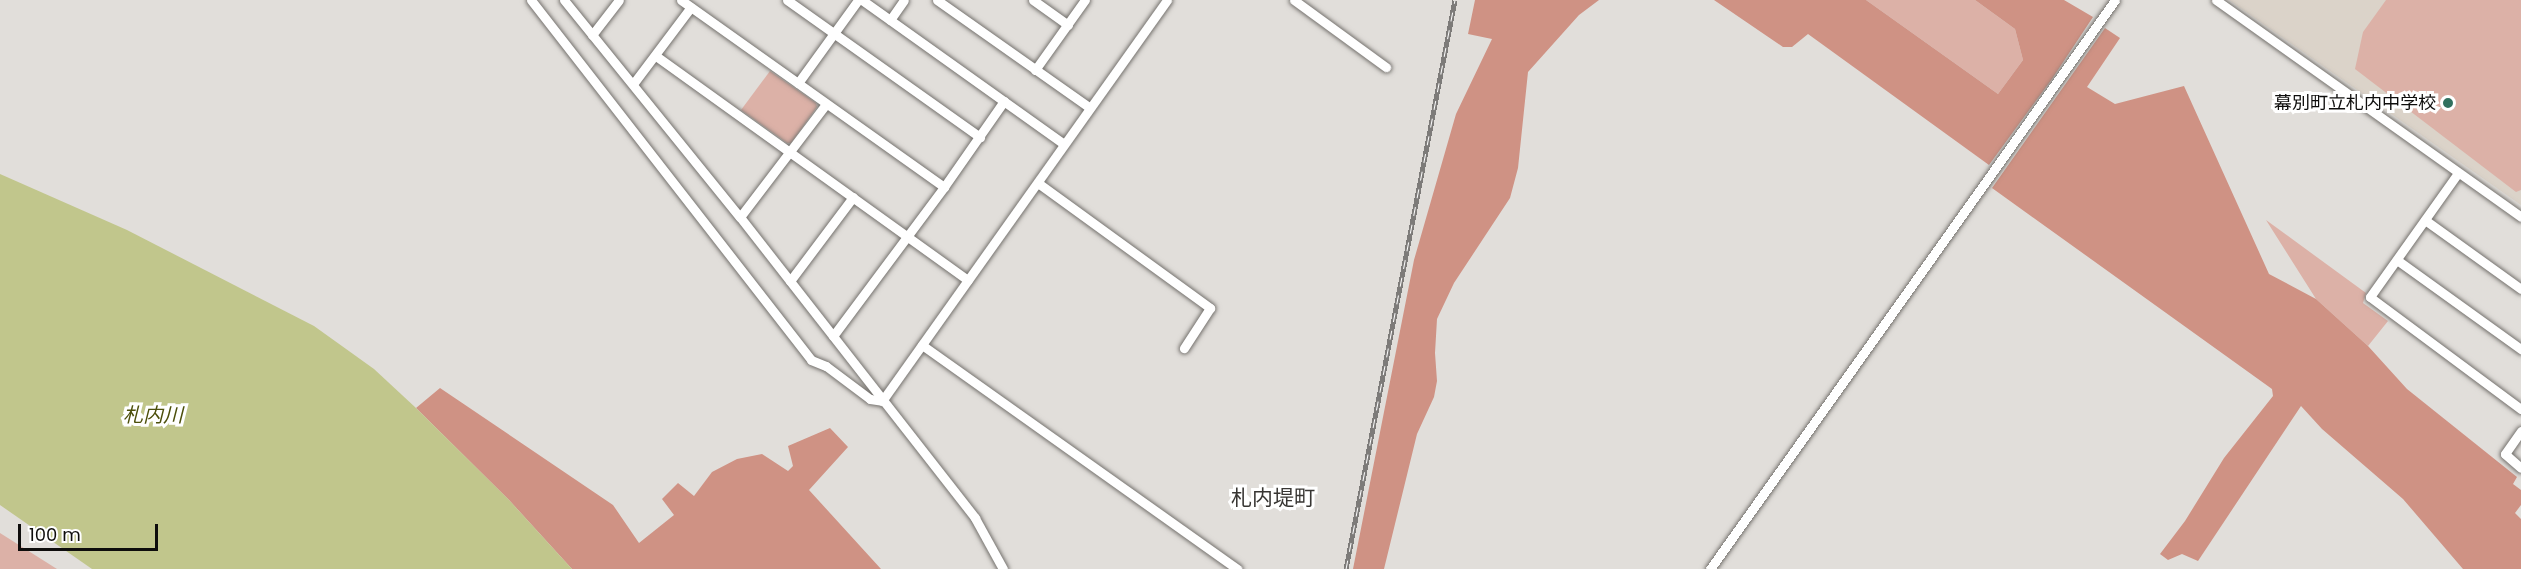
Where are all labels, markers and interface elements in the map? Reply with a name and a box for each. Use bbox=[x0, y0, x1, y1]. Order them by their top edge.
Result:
place label: 幕別町立札内中学校 bbox=[2274, 92, 2436, 114]
marker: 幕別町立札内中学校 bbox=[2441, 96, 2455, 110]
water label: 札内川 bbox=[123, 403, 183, 427]
district label: 札内堤町 bbox=[1231, 485, 1315, 511]
scale bar bbox=[21, 512, 160, 550]
text: 100 m bbox=[29, 522, 81, 547]

